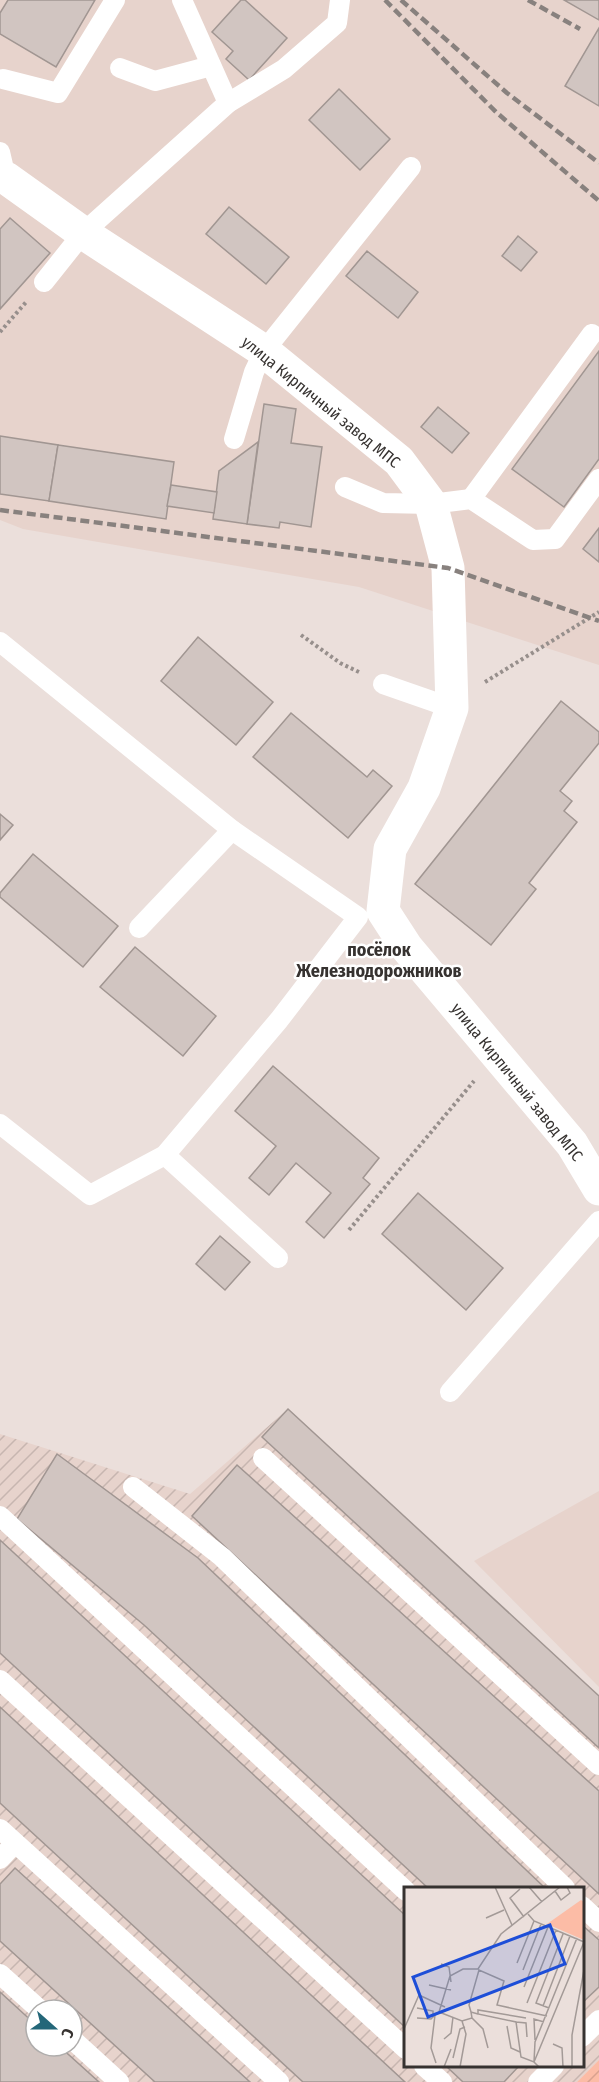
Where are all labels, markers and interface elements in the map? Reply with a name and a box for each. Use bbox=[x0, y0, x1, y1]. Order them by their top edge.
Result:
street label: улица Кирпичный завод МПС bbox=[238, 332, 404, 472]
district label: посёлок Железнодорожников bbox=[295, 939, 462, 982]
street label: улица Кирпичный завод МПС bbox=[447, 999, 587, 1165]
inset map bbox=[404, 1887, 584, 2067]
north arrow bbox=[24, 1998, 84, 2058]
text: С bbox=[57, 2026, 78, 2041]

